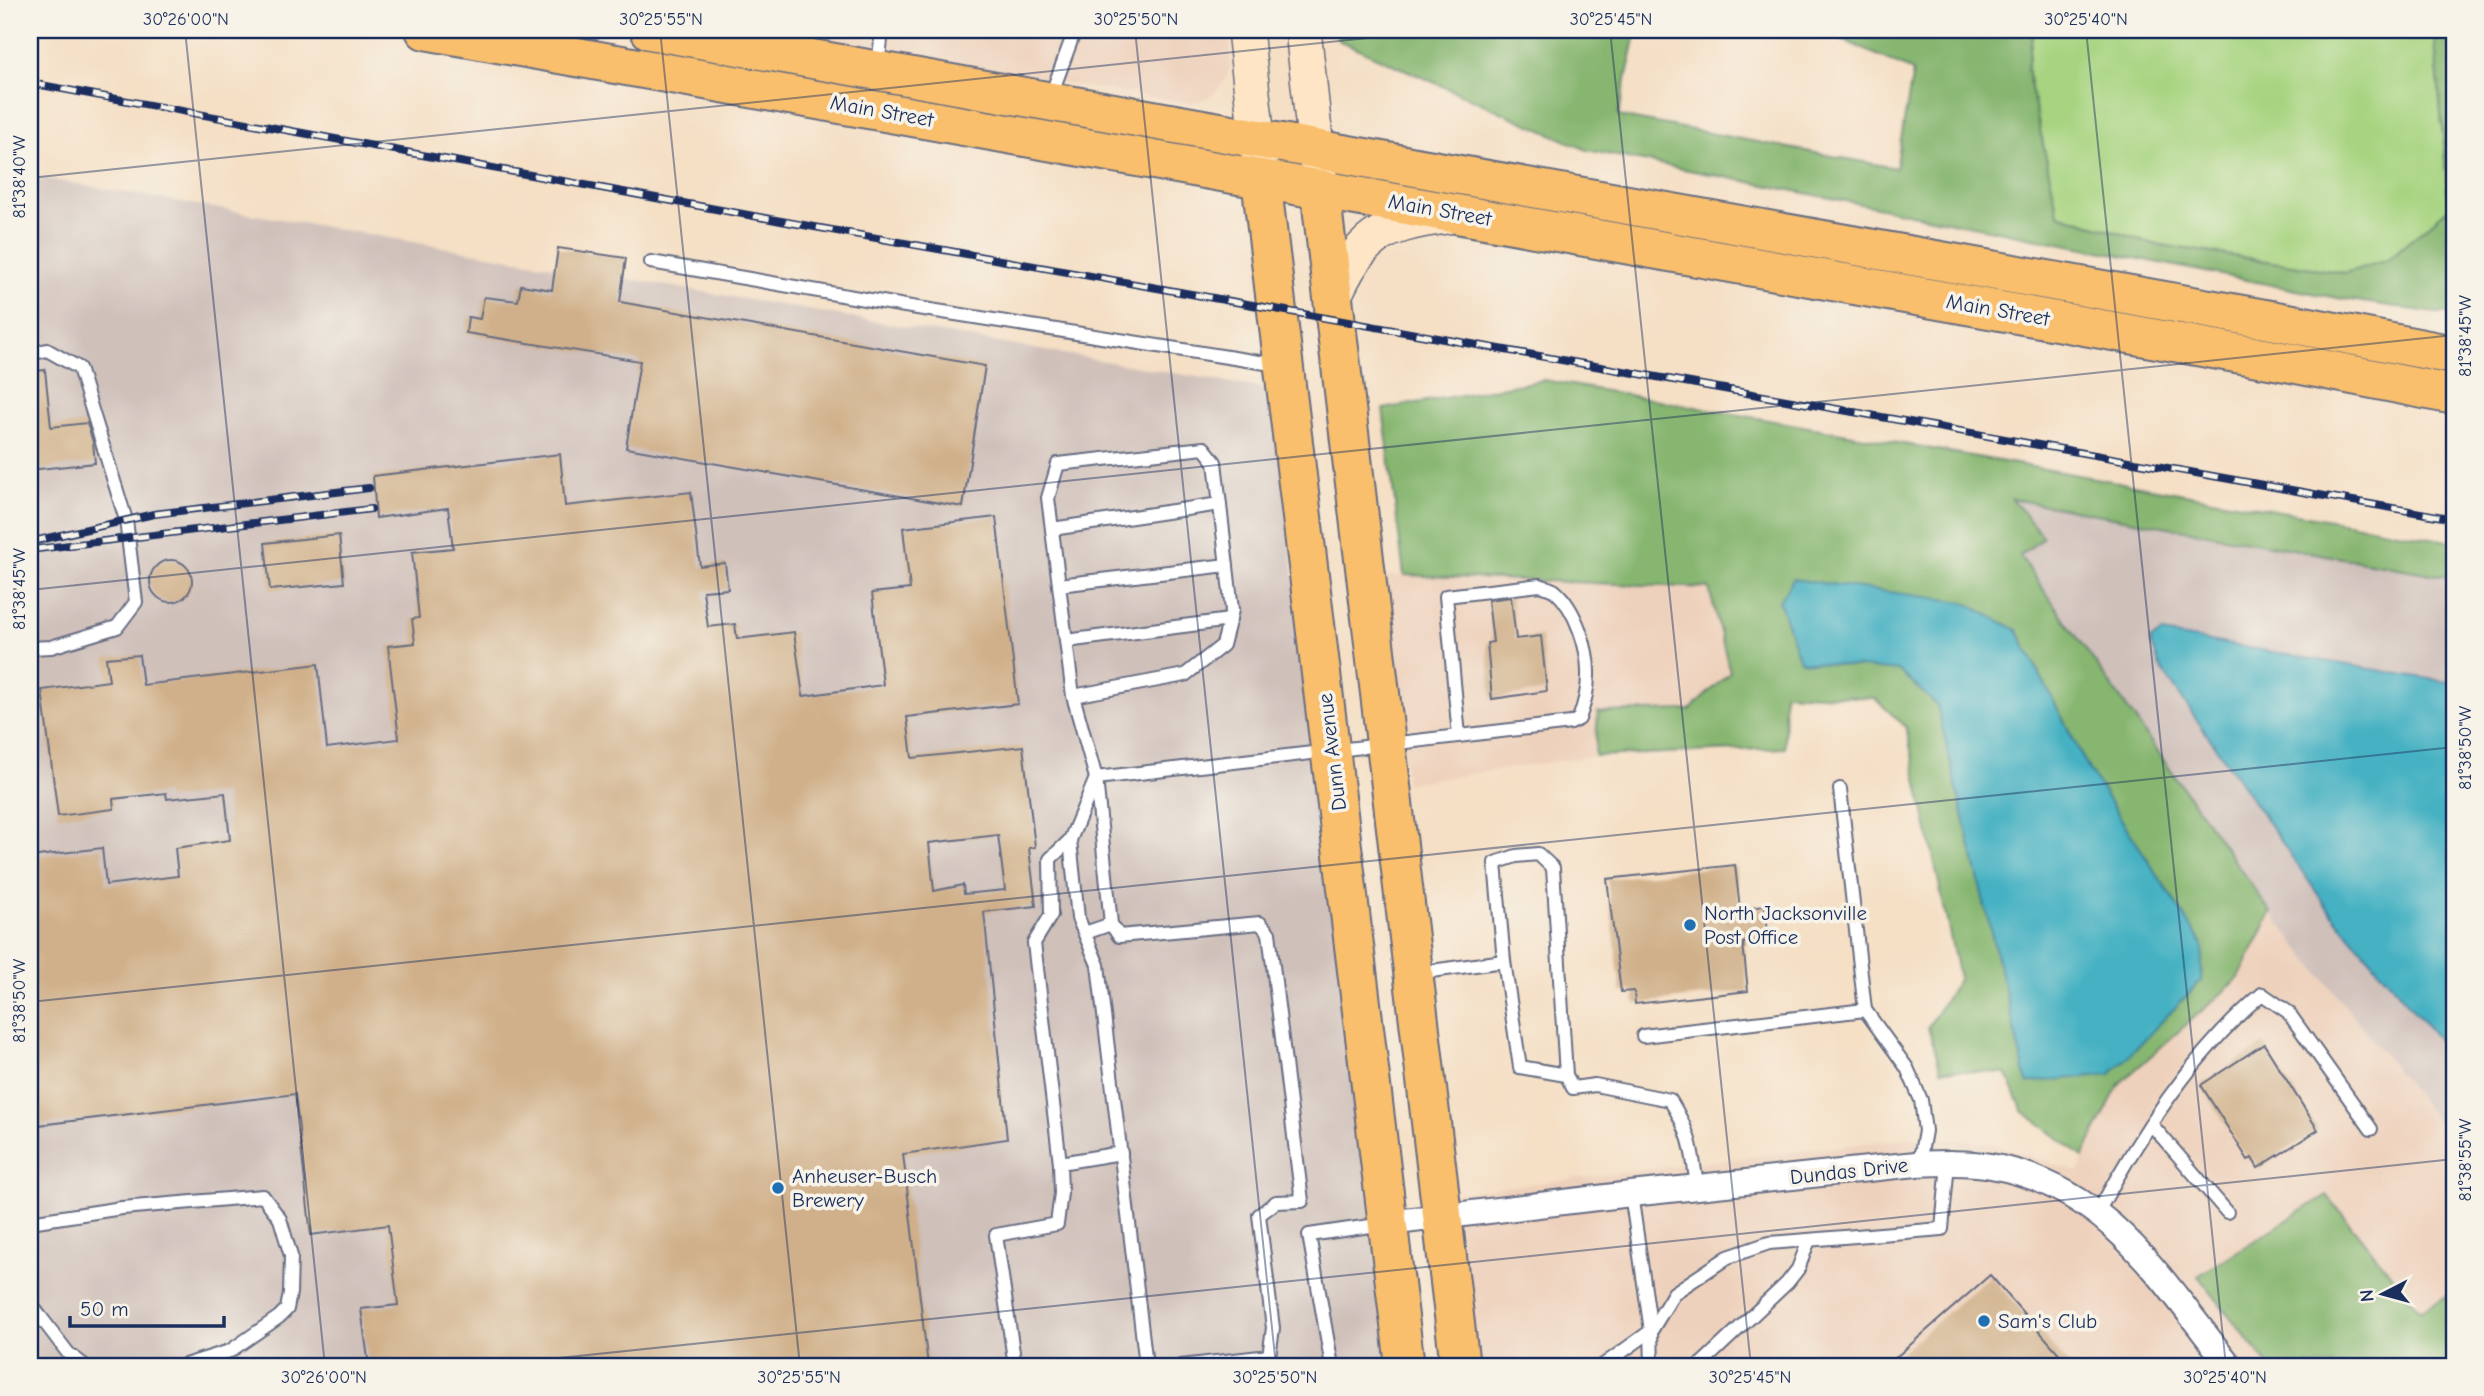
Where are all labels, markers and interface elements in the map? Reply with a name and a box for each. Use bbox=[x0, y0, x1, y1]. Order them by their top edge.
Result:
text: 30°26'00"N bbox=[143, 9, 229, 30]
text: 30°25'55"N bbox=[619, 9, 703, 30]
text: 30°25'50"N bbox=[1094, 9, 1178, 30]
text: 30°25'45"N bbox=[1570, 9, 1652, 30]
text: 30°25'40"N bbox=[2044, 9, 2128, 30]
street label: Main Street bbox=[828, 90, 936, 132]
text: 81°38'40"W bbox=[9, 135, 30, 218]
street label: Main Street bbox=[1386, 189, 1494, 231]
street label: Main Street bbox=[1944, 289, 2052, 331]
text: 81°38'45"W bbox=[2455, 295, 2476, 377]
text: 81°38'45"W bbox=[9, 548, 30, 630]
street label: Dunn Avenue bbox=[1313, 692, 1351, 812]
text: 81°38'50"W bbox=[2455, 706, 2476, 790]
place label: North Jacksonville Post Office bbox=[1704, 901, 1867, 949]
marker: North Jacksonville Post Office bbox=[1682, 917, 1698, 933]
text: 81°38'50"W bbox=[9, 959, 30, 1043]
text: 81°38'55"W bbox=[2455, 1118, 2476, 1201]
street label: Dundas Drive bbox=[1789, 1153, 1909, 1189]
place label: Anheuser-Busch Brewery bbox=[792, 1164, 937, 1212]
marker: Anheuser-Busch Brewery bbox=[770, 1180, 786, 1196]
north arrow bbox=[2348, 1260, 2418, 1330]
scale bar bbox=[70, 1284, 224, 1328]
text: N bbox=[2356, 1288, 2379, 1303]
text: 50 m bbox=[80, 1297, 129, 1321]
place label: Sam's Club bbox=[1998, 1309, 2097, 1333]
marker: Sam's Club bbox=[1976, 1313, 1992, 1329]
text: 30°26'00"N bbox=[281, 1367, 367, 1388]
text: 30°25'55"N bbox=[757, 1367, 841, 1388]
text: 30°25'50"N bbox=[1233, 1367, 1317, 1388]
text: 30°25'45"N bbox=[1709, 1367, 1791, 1388]
text: 30°25'40"N bbox=[2183, 1367, 2267, 1388]

